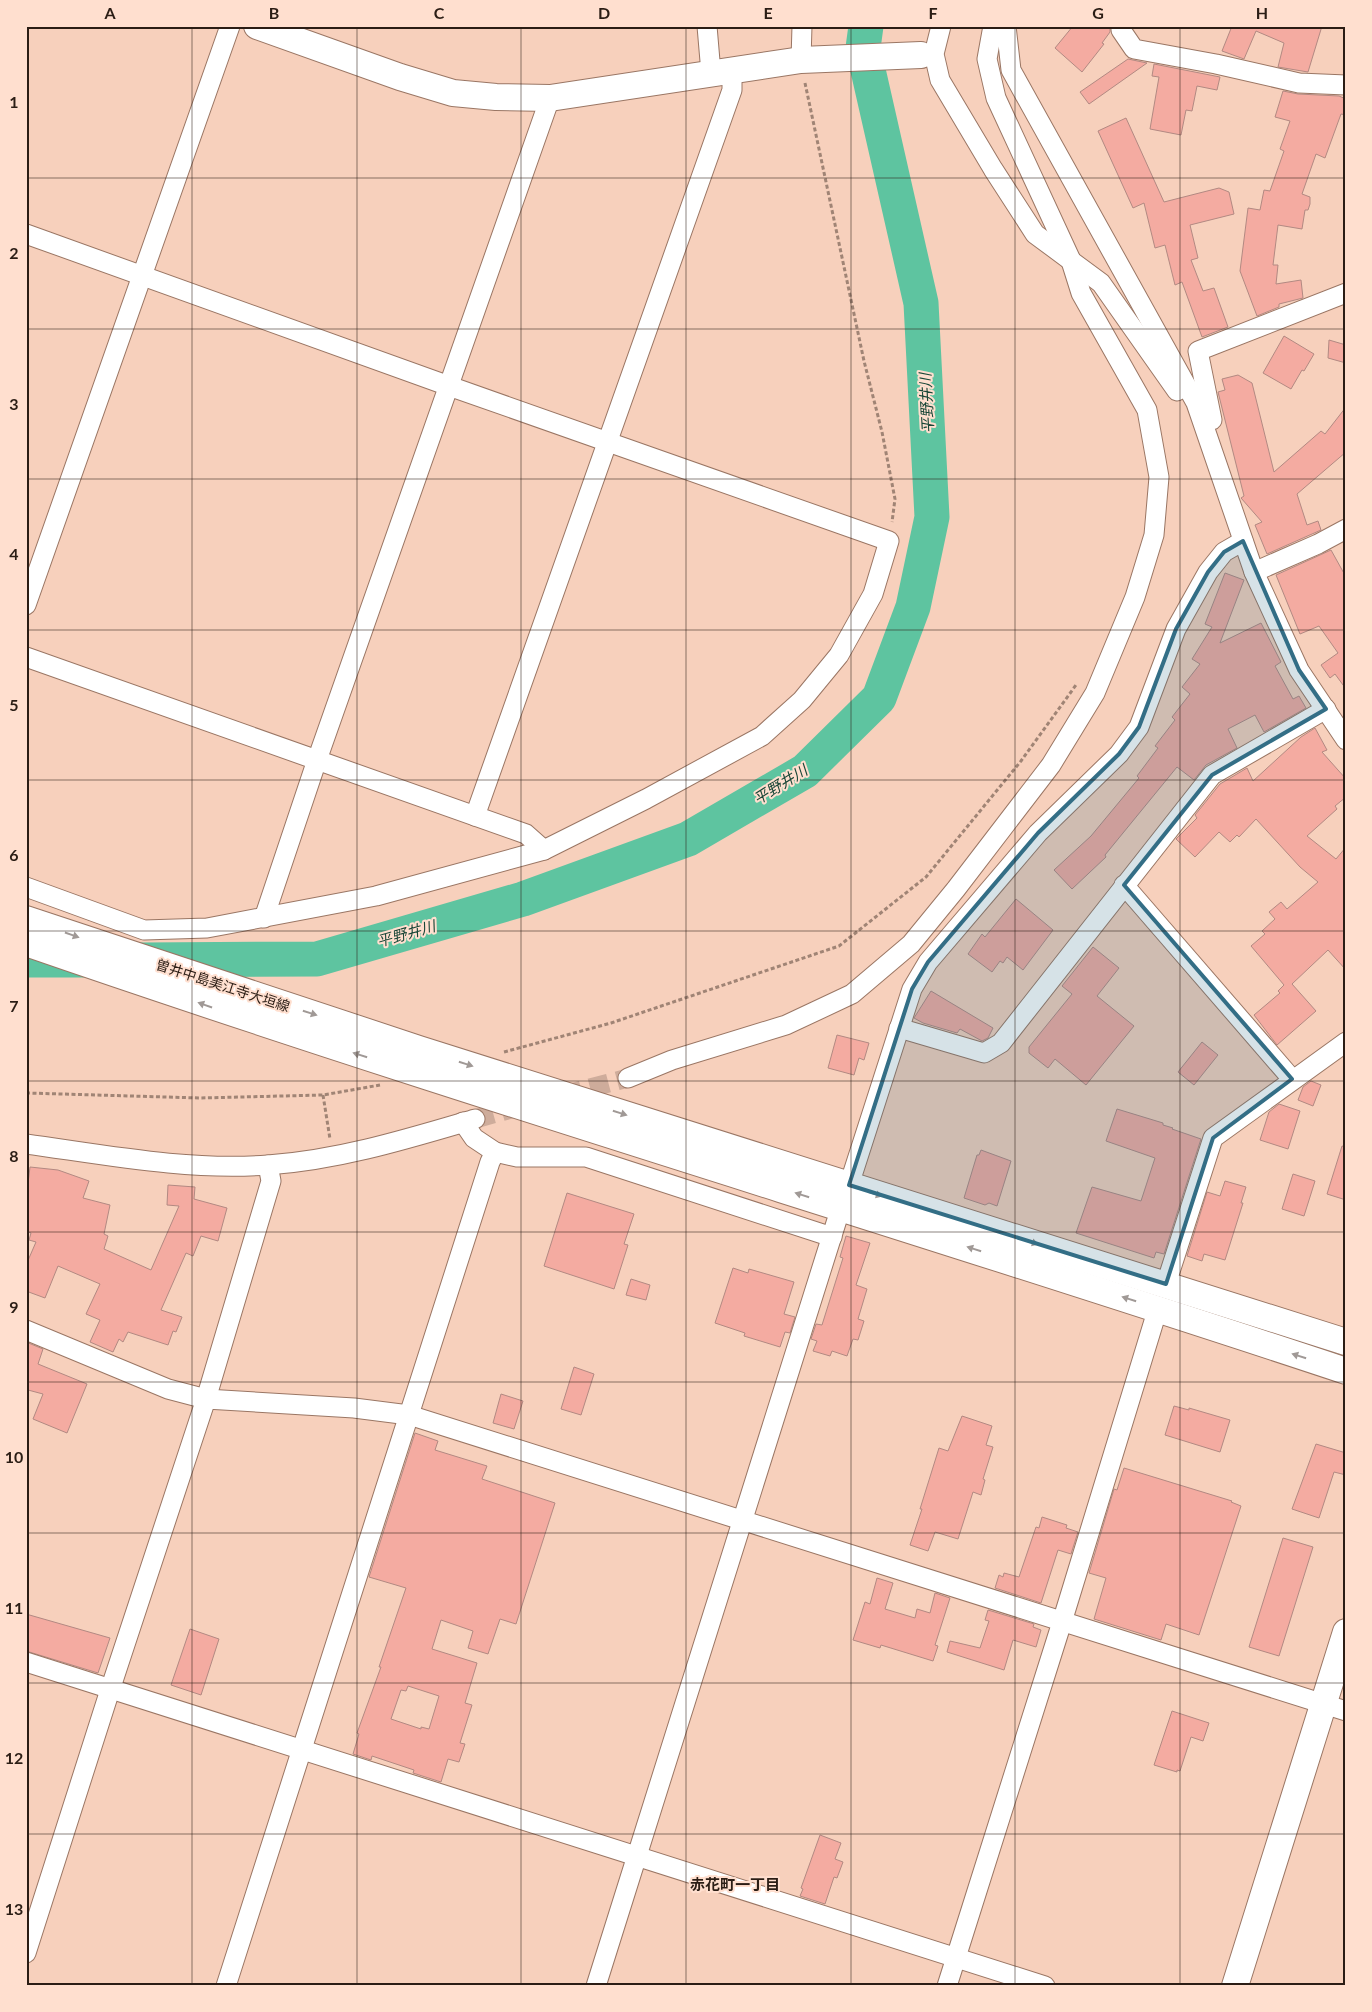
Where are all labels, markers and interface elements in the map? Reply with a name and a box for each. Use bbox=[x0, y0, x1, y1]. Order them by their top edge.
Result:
text: A bbox=[103, 3, 116, 22]
text: B bbox=[269, 3, 279, 22]
text: C bbox=[434, 3, 445, 22]
text: D bbox=[598, 3, 610, 22]
text: E bbox=[763, 3, 773, 22]
text: F bbox=[928, 3, 938, 22]
text: G bbox=[1092, 3, 1104, 22]
text: H bbox=[1256, 3, 1268, 22]
text: 1 bbox=[9, 92, 19, 111]
text: 2 bbox=[9, 243, 19, 262]
water label: 平野井川 bbox=[915, 371, 937, 433]
text: 3 bbox=[9, 394, 19, 413]
text: 4 bbox=[9, 544, 19, 563]
text: 5 bbox=[9, 695, 19, 714]
water label: 平野井川 bbox=[750, 759, 812, 808]
text: 6 bbox=[9, 845, 19, 864]
water label: 平野井川 bbox=[375, 916, 439, 950]
one-way arrow bbox=[65, 931, 80, 939]
street label: 曽井中島美江寺大垣線 bbox=[154, 955, 292, 1015]
text: 7 bbox=[9, 996, 19, 1015]
one-way arrow bbox=[197, 1001, 212, 1009]
one-way arrow bbox=[302, 1010, 317, 1018]
one-way arrow bbox=[352, 1050, 367, 1058]
one-way arrow bbox=[458, 1060, 473, 1068]
one-way arrow bbox=[613, 1110, 628, 1117]
text: 8 bbox=[9, 1146, 19, 1165]
one-way arrow bbox=[795, 1190, 810, 1198]
one-way arrow bbox=[868, 1190, 883, 1198]
one-way arrow bbox=[1023, 1239, 1038, 1247]
one-way arrow bbox=[966, 1245, 981, 1253]
one-way arrow bbox=[1121, 1295, 1136, 1302]
text: 9 bbox=[9, 1297, 19, 1316]
one-way arrow bbox=[1292, 1351, 1307, 1359]
text: 10 bbox=[5, 1447, 23, 1466]
text: 11 bbox=[5, 1598, 23, 1617]
text: 12 bbox=[5, 1748, 23, 1767]
district label: 赤花町一丁目 bbox=[690, 1875, 780, 1893]
text: 13 bbox=[5, 1899, 23, 1918]

